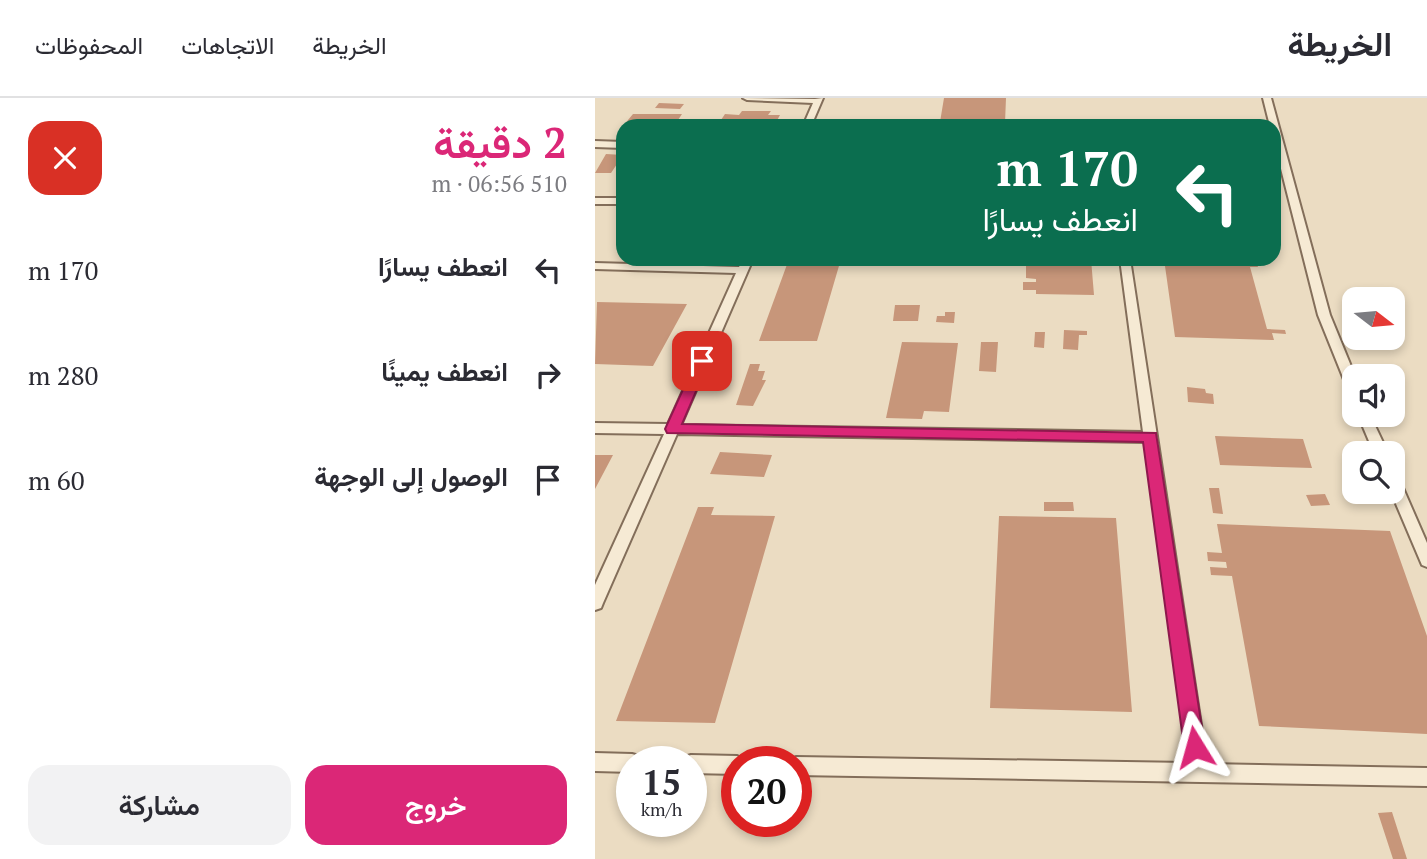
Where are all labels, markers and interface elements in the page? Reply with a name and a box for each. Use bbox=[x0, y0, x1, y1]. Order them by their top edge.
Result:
text: الخريطة bbox=[1288, 22, 1392, 65]
text: المحفوظات bbox=[35, 29, 143, 61]
text: الاتجاهات bbox=[181, 29, 274, 61]
text: الخريطة bbox=[312, 29, 387, 61]
text: 2 دقيقة bbox=[433, 114, 567, 170]
button: close bbox=[28, 121, 102, 195]
text: 170 m bbox=[996, 135, 1138, 200]
icon: left bbox=[1162, 147, 1253, 238]
text: 510 m · 06:56 bbox=[432, 168, 567, 199]
text: انعطف يسارًا bbox=[982, 198, 1138, 240]
text: انعطف يسارًا bbox=[378, 249, 508, 283]
icon: left bbox=[529, 251, 567, 289]
text: 170 m bbox=[28, 253, 98, 287]
north arrow bbox=[1342, 287, 1405, 350]
map controls bbox=[1342, 287, 1405, 504]
pin bbox=[672, 331, 732, 391]
icon: arrive bbox=[683, 342, 721, 380]
text: انعطف يمينًا bbox=[381, 354, 508, 388]
icon: right bbox=[529, 356, 567, 394]
text: 280 m bbox=[28, 358, 98, 392]
button: sound bbox=[1342, 364, 1405, 427]
button: search bbox=[1342, 441, 1405, 504]
text: الوصول إلى الوجهة bbox=[314, 459, 508, 493]
icon: arrive bbox=[529, 461, 567, 499]
text: 60 m bbox=[28, 463, 85, 497]
position arrow bbox=[1158, 710, 1232, 784]
speed limit sign: 20 bbox=[721, 746, 812, 837]
text: 15 bbox=[642, 759, 681, 805]
button: مشاركة bbox=[28, 765, 291, 845]
button: خروج bbox=[305, 765, 567, 845]
text: km/h bbox=[641, 797, 682, 821]

